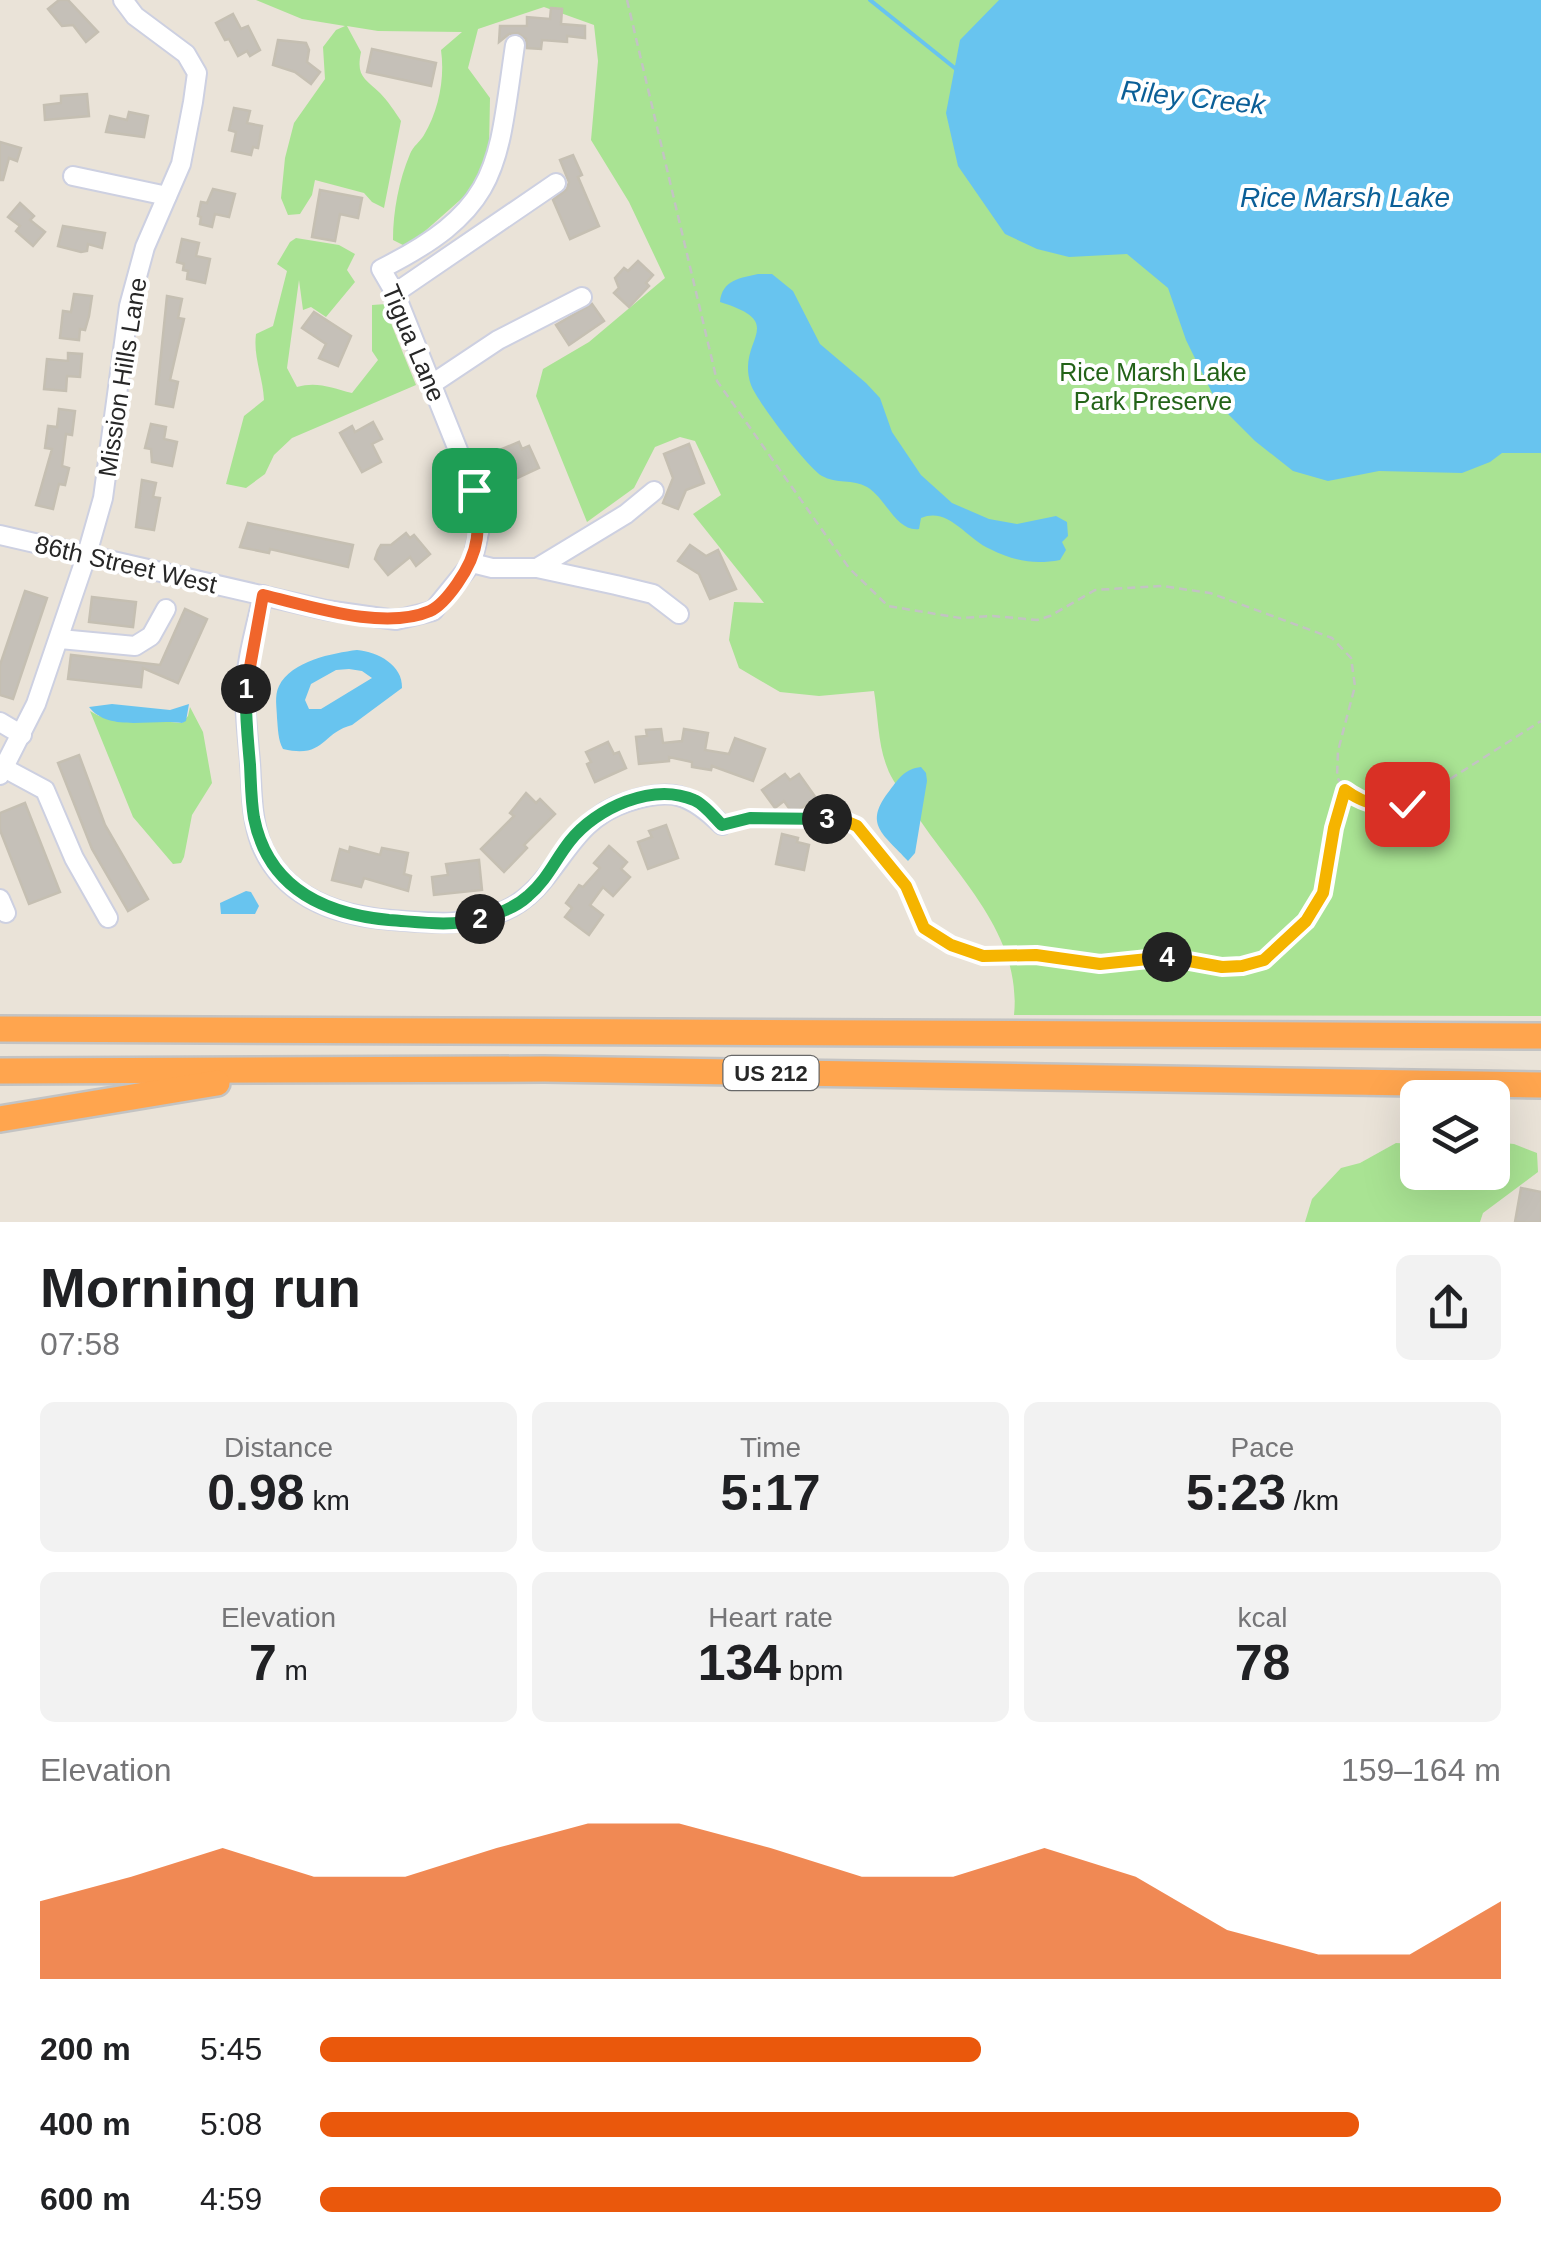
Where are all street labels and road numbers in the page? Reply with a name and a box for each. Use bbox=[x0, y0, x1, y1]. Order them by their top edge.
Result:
street label: Mission Hills Lane bbox=[92, 275, 152, 479]
street label: Tigua Lane bbox=[377, 280, 451, 406]
street label: 86th Street West bbox=[32, 529, 220, 599]
road number: US 212 bbox=[724, 1056, 818, 1090]

